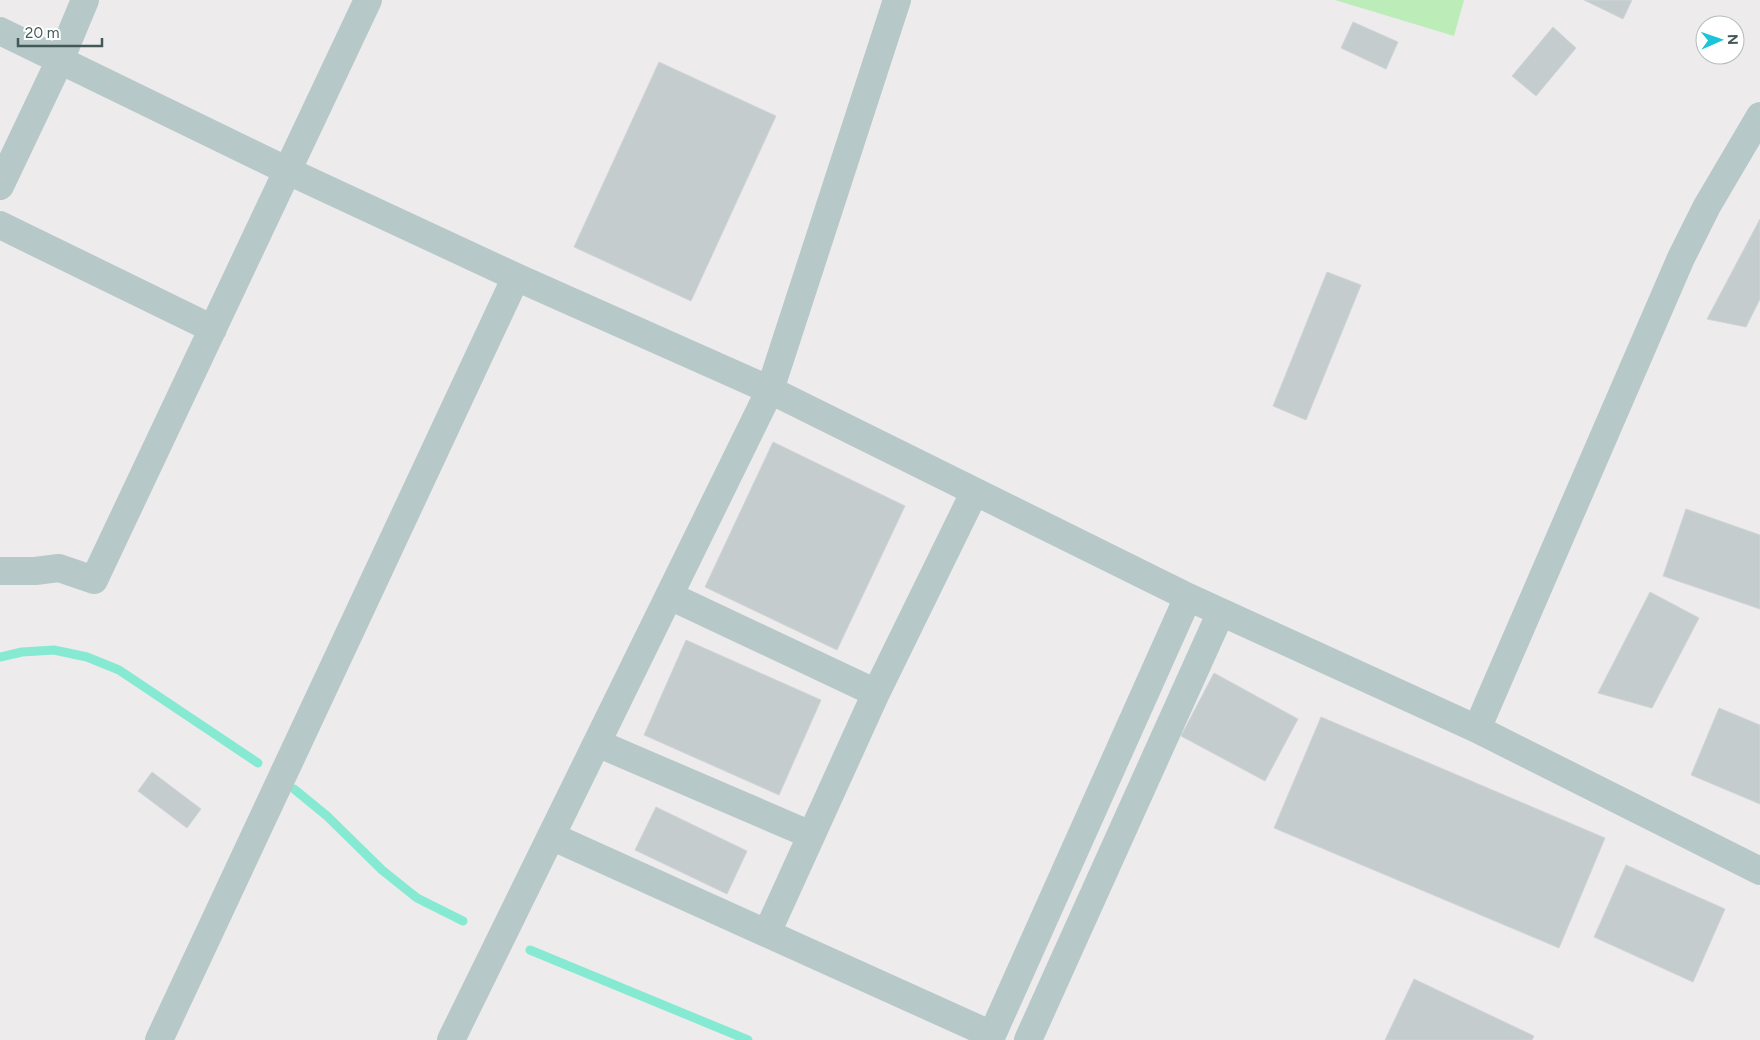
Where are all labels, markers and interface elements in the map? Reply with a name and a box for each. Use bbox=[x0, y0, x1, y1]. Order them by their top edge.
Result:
scale bar bbox=[18, 15, 101, 47]
north arrow bbox=[1695, 15, 1745, 65]
text: 20 m bbox=[25, 24, 59, 42]
text: N bbox=[1724, 34, 1741, 45]

